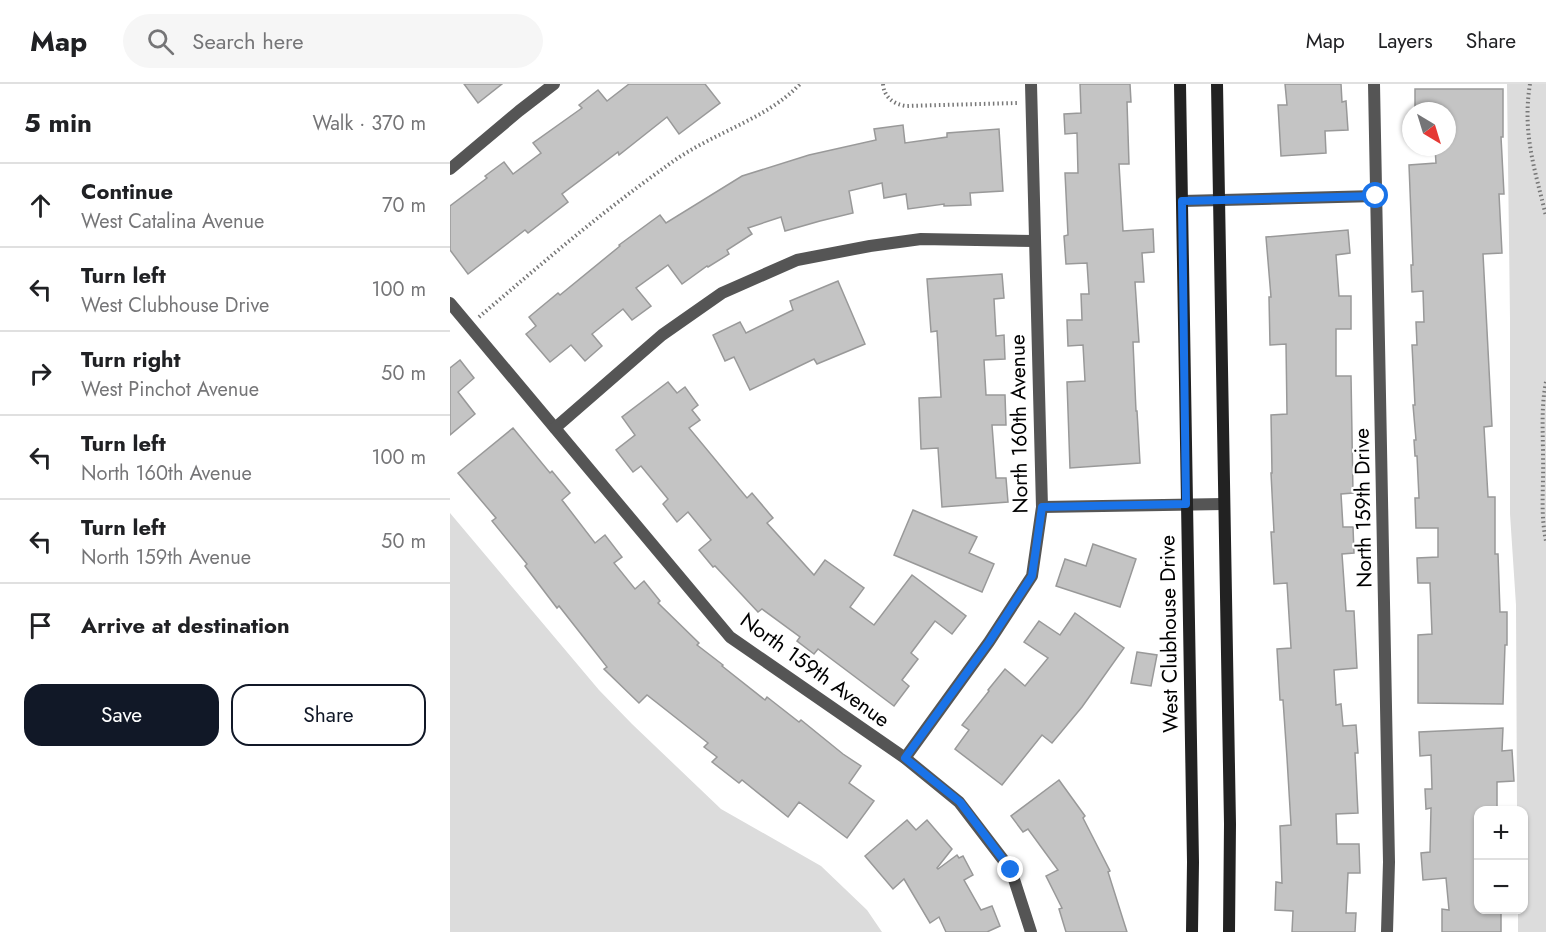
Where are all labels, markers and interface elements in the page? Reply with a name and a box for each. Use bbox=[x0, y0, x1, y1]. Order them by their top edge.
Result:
search box bbox=[123, 14, 543, 68]
text: Map bbox=[30, 21, 87, 62]
icon: search bbox=[144, 25, 177, 58]
text: Search here bbox=[192, 25, 304, 57]
text: Map bbox=[1306, 26, 1345, 56]
text: Layers bbox=[1378, 26, 1433, 56]
text: Share bbox=[1466, 26, 1516, 56]
north arrow bbox=[1402, 102, 1456, 156]
text: 5 min bbox=[24, 104, 92, 142]
text: Walk · 370 m bbox=[312, 109, 426, 138]
text: Continue bbox=[81, 175, 173, 207]
route start bbox=[1362, 182, 1388, 208]
icon: ahead bbox=[24, 189, 57, 222]
text: 70 m bbox=[382, 191, 426, 220]
text: West Catalina Avenue bbox=[81, 207, 264, 236]
text: Turn left bbox=[81, 259, 166, 291]
icon: left bbox=[24, 273, 57, 306]
text: 100 m bbox=[371, 275, 426, 304]
text: West Clubhouse Drive bbox=[81, 291, 269, 320]
street label: North 160th Avenue bbox=[1002, 334, 1036, 514]
text: Turn right bbox=[81, 343, 181, 375]
icon: right bbox=[24, 357, 57, 390]
text: 50 m bbox=[381, 359, 426, 388]
text: West Pinchot Avenue bbox=[81, 375, 259, 404]
text: Turn left bbox=[81, 427, 166, 459]
street label: North 159th Drive bbox=[1347, 428, 1379, 588]
icon: left bbox=[24, 441, 57, 474]
text: 100 m bbox=[371, 443, 426, 472]
text: North 160th Avenue bbox=[81, 459, 252, 488]
text: Turn left bbox=[81, 511, 166, 543]
icon: left bbox=[24, 525, 57, 558]
text: 50 m bbox=[381, 527, 426, 556]
street label: West Clubhouse Drive bbox=[1152, 535, 1186, 733]
text: North 159th Avenue bbox=[81, 543, 251, 572]
street label: North 159th Avenue bbox=[734, 605, 896, 735]
icon: arrive bbox=[24, 609, 57, 642]
text: Arrive at destination bbox=[81, 609, 290, 641]
button: Save bbox=[24, 684, 219, 746]
button: Share bbox=[231, 684, 426, 746]
map controls bbox=[1474, 806, 1528, 914]
button: + bbox=[1474, 806, 1528, 860]
route end bbox=[997, 856, 1023, 882]
button: − bbox=[1474, 860, 1528, 914]

